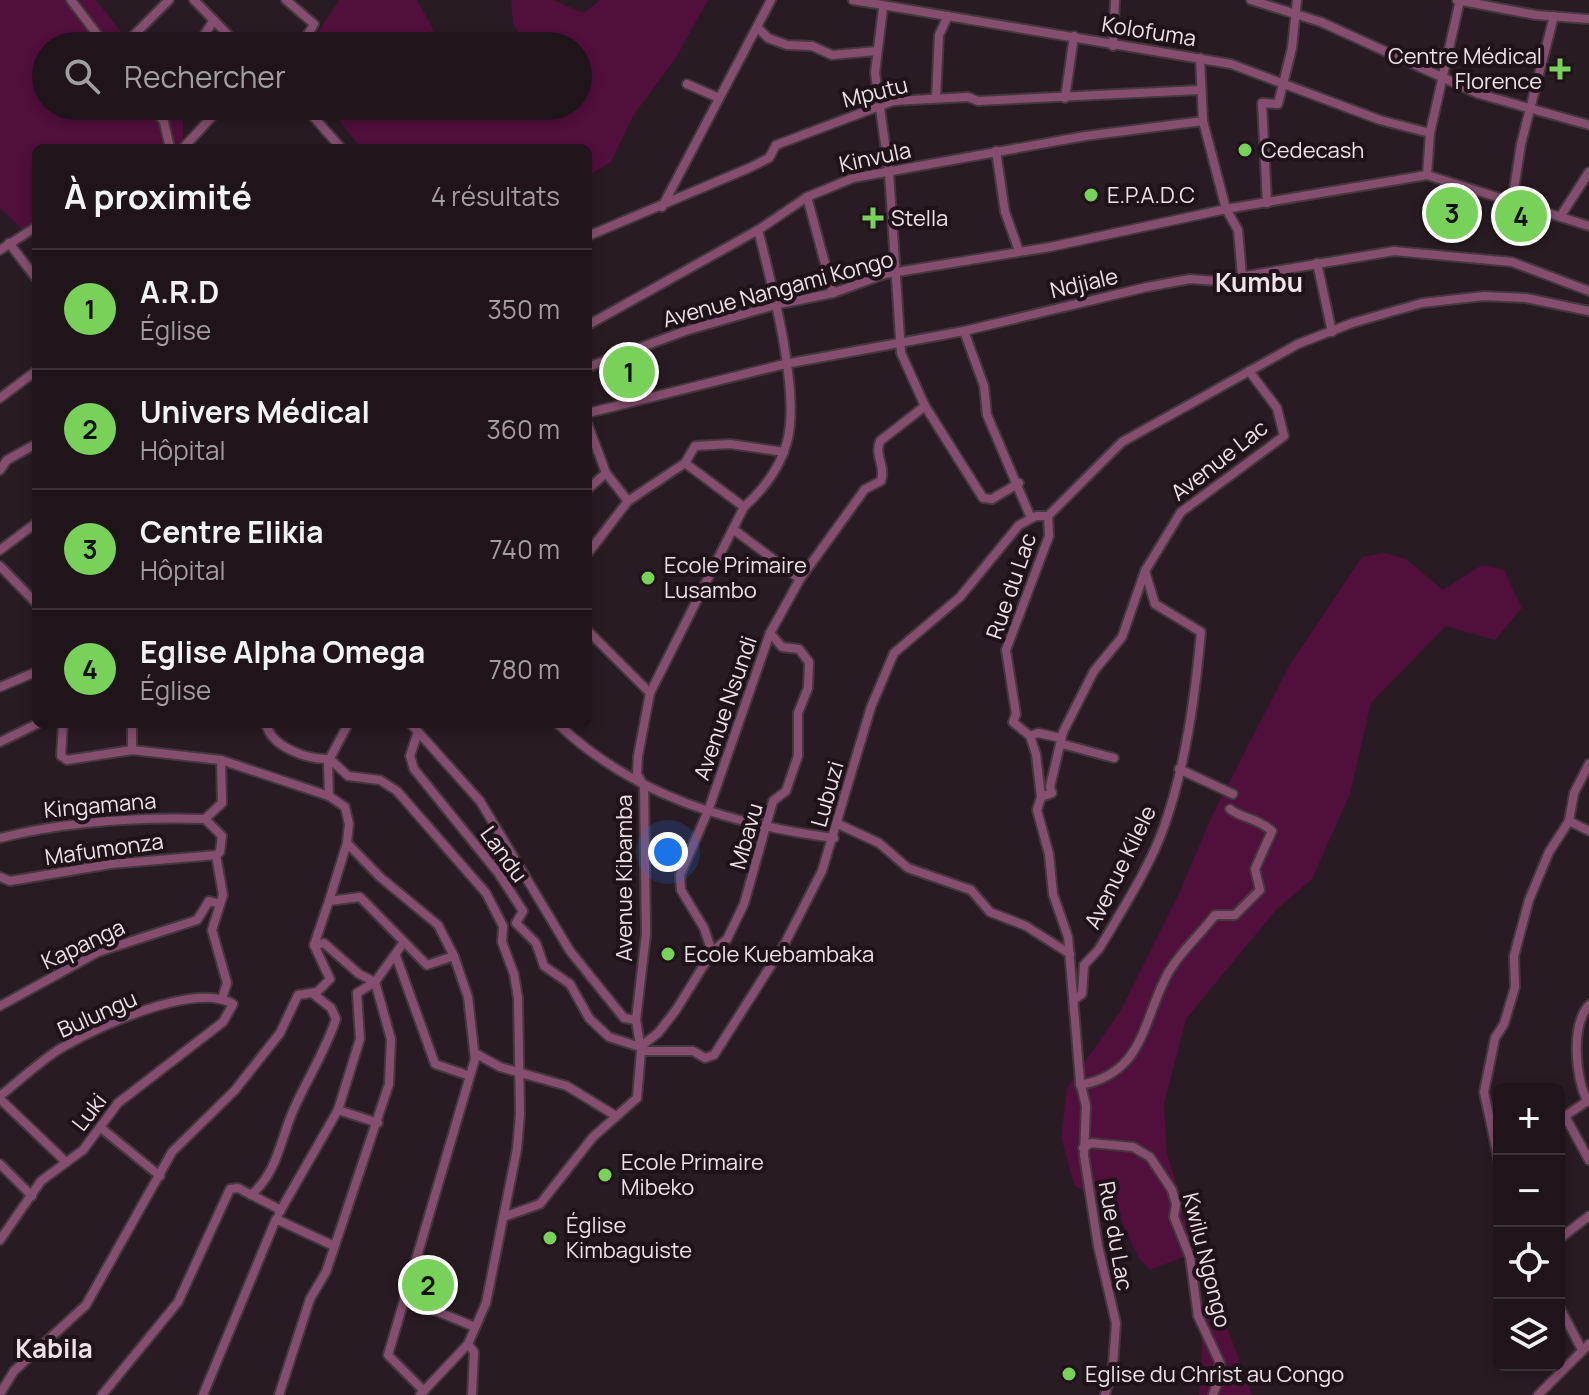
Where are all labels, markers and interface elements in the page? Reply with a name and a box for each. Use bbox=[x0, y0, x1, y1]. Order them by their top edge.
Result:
street label: Kolofuma bbox=[1100, 9, 1198, 53]
search box bbox=[32, 32, 592, 120]
place label: Centre Médical Florence bbox=[1388, 41, 1542, 96]
icon: search bbox=[60, 54, 104, 98]
text: Rechercher bbox=[124, 56, 286, 97]
marker: Centre Médical Florence bbox=[1549, 58, 1571, 80]
street label: Mputu bbox=[839, 69, 911, 115]
street label: Kinvula bbox=[836, 135, 914, 179]
place label: Cedecash bbox=[1261, 135, 1364, 165]
marker: Cedecash bbox=[1236, 141, 1254, 159]
text: À proximité bbox=[64, 173, 252, 219]
text: 4 résultats bbox=[431, 178, 560, 214]
place label: E.P.A.D.C bbox=[1107, 180, 1195, 210]
pin: 3 bbox=[1426, 183, 1478, 243]
marker: E.P.A.D.C bbox=[1082, 186, 1100, 204]
pin: 4 bbox=[1495, 186, 1547, 246]
place label: Stella bbox=[891, 203, 948, 233]
marker: Stella bbox=[862, 207, 884, 229]
street label: Avenue Nangami Kongo bbox=[659, 244, 897, 334]
street label: Ndjiale bbox=[1047, 261, 1121, 305]
district label: Kumbu bbox=[1215, 264, 1303, 300]
text: A.R.D bbox=[140, 271, 219, 312]
text: 1 bbox=[84, 291, 96, 327]
text: 350 m bbox=[487, 291, 560, 327]
text: Église bbox=[140, 312, 211, 348]
pin: 1 bbox=[603, 342, 655, 402]
text: Univers Médical bbox=[140, 391, 370, 432]
text: 2 bbox=[82, 411, 98, 447]
text: 360 m bbox=[486, 411, 560, 447]
street label: Avenue Lac bbox=[1164, 413, 1274, 507]
text: Hôpital bbox=[140, 432, 226, 468]
text: Centre Elikia bbox=[140, 511, 323, 552]
street label: Rue du Lac bbox=[979, 529, 1043, 643]
text: 3 bbox=[82, 531, 98, 567]
text: 740 m bbox=[490, 531, 560, 567]
place label: Ecole Primaire Lusambo bbox=[664, 550, 807, 605]
text: Hôpital bbox=[140, 552, 226, 588]
marker: Ecole Primaire Lusambo bbox=[639, 569, 657, 587]
text: Eglise Alpha Omega bbox=[140, 631, 425, 672]
street label: Avenue Nsundi bbox=[686, 632, 764, 784]
text: 4 bbox=[82, 651, 98, 687]
text: 780 m bbox=[489, 651, 560, 687]
text: Église bbox=[140, 672, 211, 708]
street label: Lubuzi bbox=[803, 758, 851, 830]
street label: Kingamana bbox=[43, 785, 157, 825]
street label: Avenue Kibamba bbox=[609, 794, 639, 962]
street label: Mbavu bbox=[722, 799, 770, 873]
street label: Avenue Kilele bbox=[1077, 800, 1163, 934]
street label: Landu bbox=[473, 820, 535, 888]
street label: Mafumonza bbox=[43, 826, 165, 872]
your location bbox=[648, 832, 688, 872]
street label: Kapanga bbox=[36, 912, 130, 976]
place label: Ecole Kuebambaka bbox=[684, 939, 874, 969]
marker: Ecole Kuebambaka bbox=[659, 945, 677, 963]
street label: Bulungu bbox=[53, 983, 141, 1045]
map controls bbox=[1493, 1083, 1565, 1371]
button: + bbox=[1493, 1083, 1565, 1155]
street label: Luki bbox=[65, 1087, 113, 1137]
place label: Ecole Primaire Mibeko bbox=[621, 1147, 764, 1202]
button: − bbox=[1493, 1155, 1565, 1227]
marker: Ecole Primaire Mibeko bbox=[596, 1166, 614, 1184]
street label: Rue du Lac bbox=[1092, 1179, 1140, 1293]
street label: Kwilu Ngongo bbox=[1176, 1189, 1238, 1331]
place label: Église Kimbaguiste bbox=[566, 1210, 692, 1265]
button: locate bbox=[1493, 1227, 1565, 1299]
marker: Église Kimbaguiste bbox=[541, 1229, 559, 1247]
pin: 2 bbox=[402, 1255, 454, 1315]
button: layers bbox=[1493, 1299, 1565, 1371]
district label: Kabila bbox=[15, 1330, 93, 1366]
place label: Eglise du Christ au Congo bbox=[1085, 1359, 1344, 1389]
marker: Eglise du Christ au Congo bbox=[1060, 1365, 1078, 1383]

